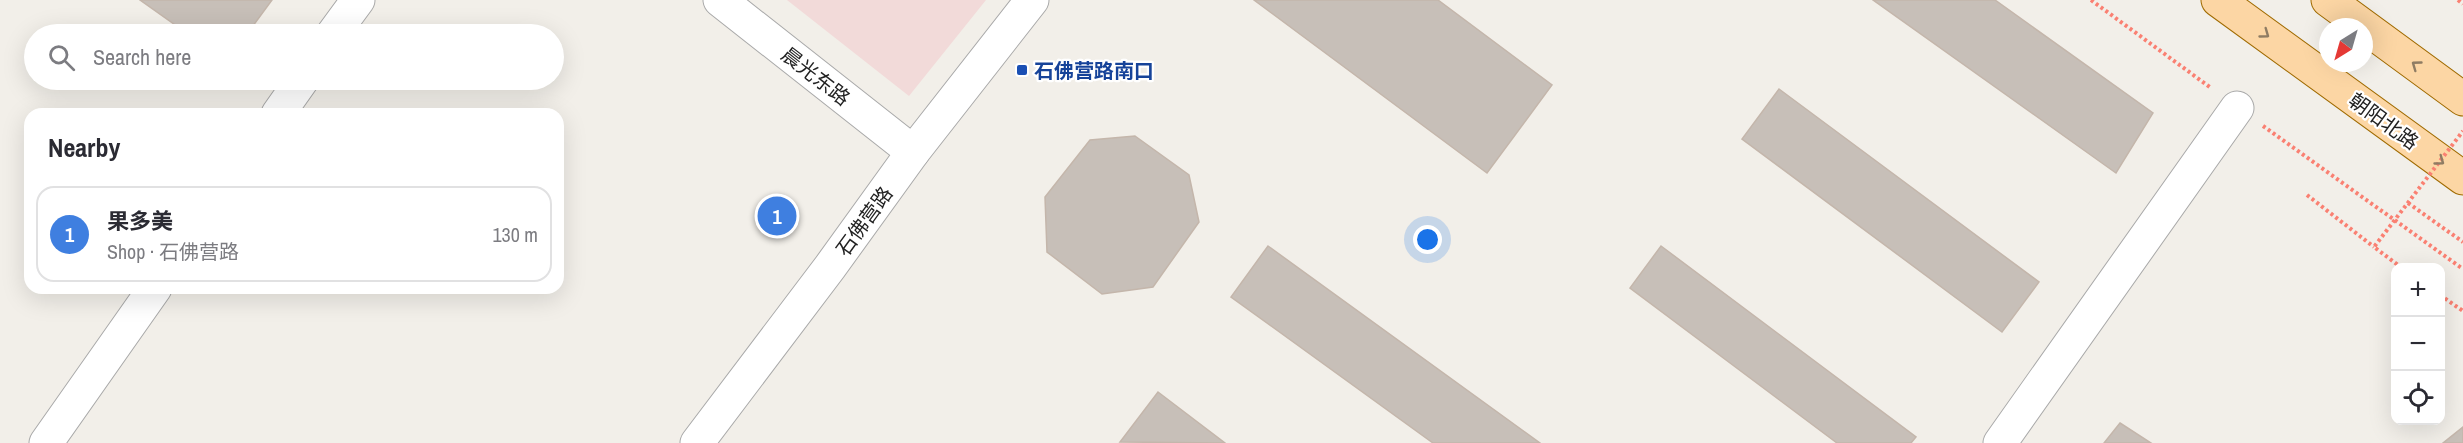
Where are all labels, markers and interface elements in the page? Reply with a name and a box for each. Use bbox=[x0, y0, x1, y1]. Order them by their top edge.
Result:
north arrow bbox=[2319, 18, 2373, 72]
search box bbox=[24, 24, 564, 90]
one-way arrow bbox=[2258, 27, 2269, 38]
icon: search bbox=[45, 41, 78, 74]
street label: 晨光东路 bbox=[776, 41, 856, 111]
text: Search here bbox=[93, 42, 191, 72]
place label: 石佛营路南口 bbox=[1034, 57, 1154, 84]
one-way arrow bbox=[2411, 61, 2422, 72]
marker: 石佛营路南口 bbox=[1015, 63, 1029, 77]
street label: 朝阳北路 bbox=[2344, 87, 2424, 155]
text: Nearby bbox=[48, 130, 120, 165]
one-way arrow bbox=[2433, 154, 2444, 165]
street label: 石佛营路 bbox=[830, 181, 898, 261]
pin: 1 bbox=[758, 194, 796, 238]
text: 果多美 bbox=[107, 206, 173, 236]
text: 1 bbox=[65, 221, 74, 248]
text: 130 m bbox=[492, 221, 538, 248]
your location bbox=[1413, 225, 1442, 254]
text: Shop · 石佛营路 bbox=[107, 238, 239, 265]
map controls bbox=[2391, 263, 2445, 425]
button: + bbox=[2391, 263, 2445, 317]
button: − bbox=[2391, 317, 2445, 371]
button: locate bbox=[2391, 371, 2445, 425]

